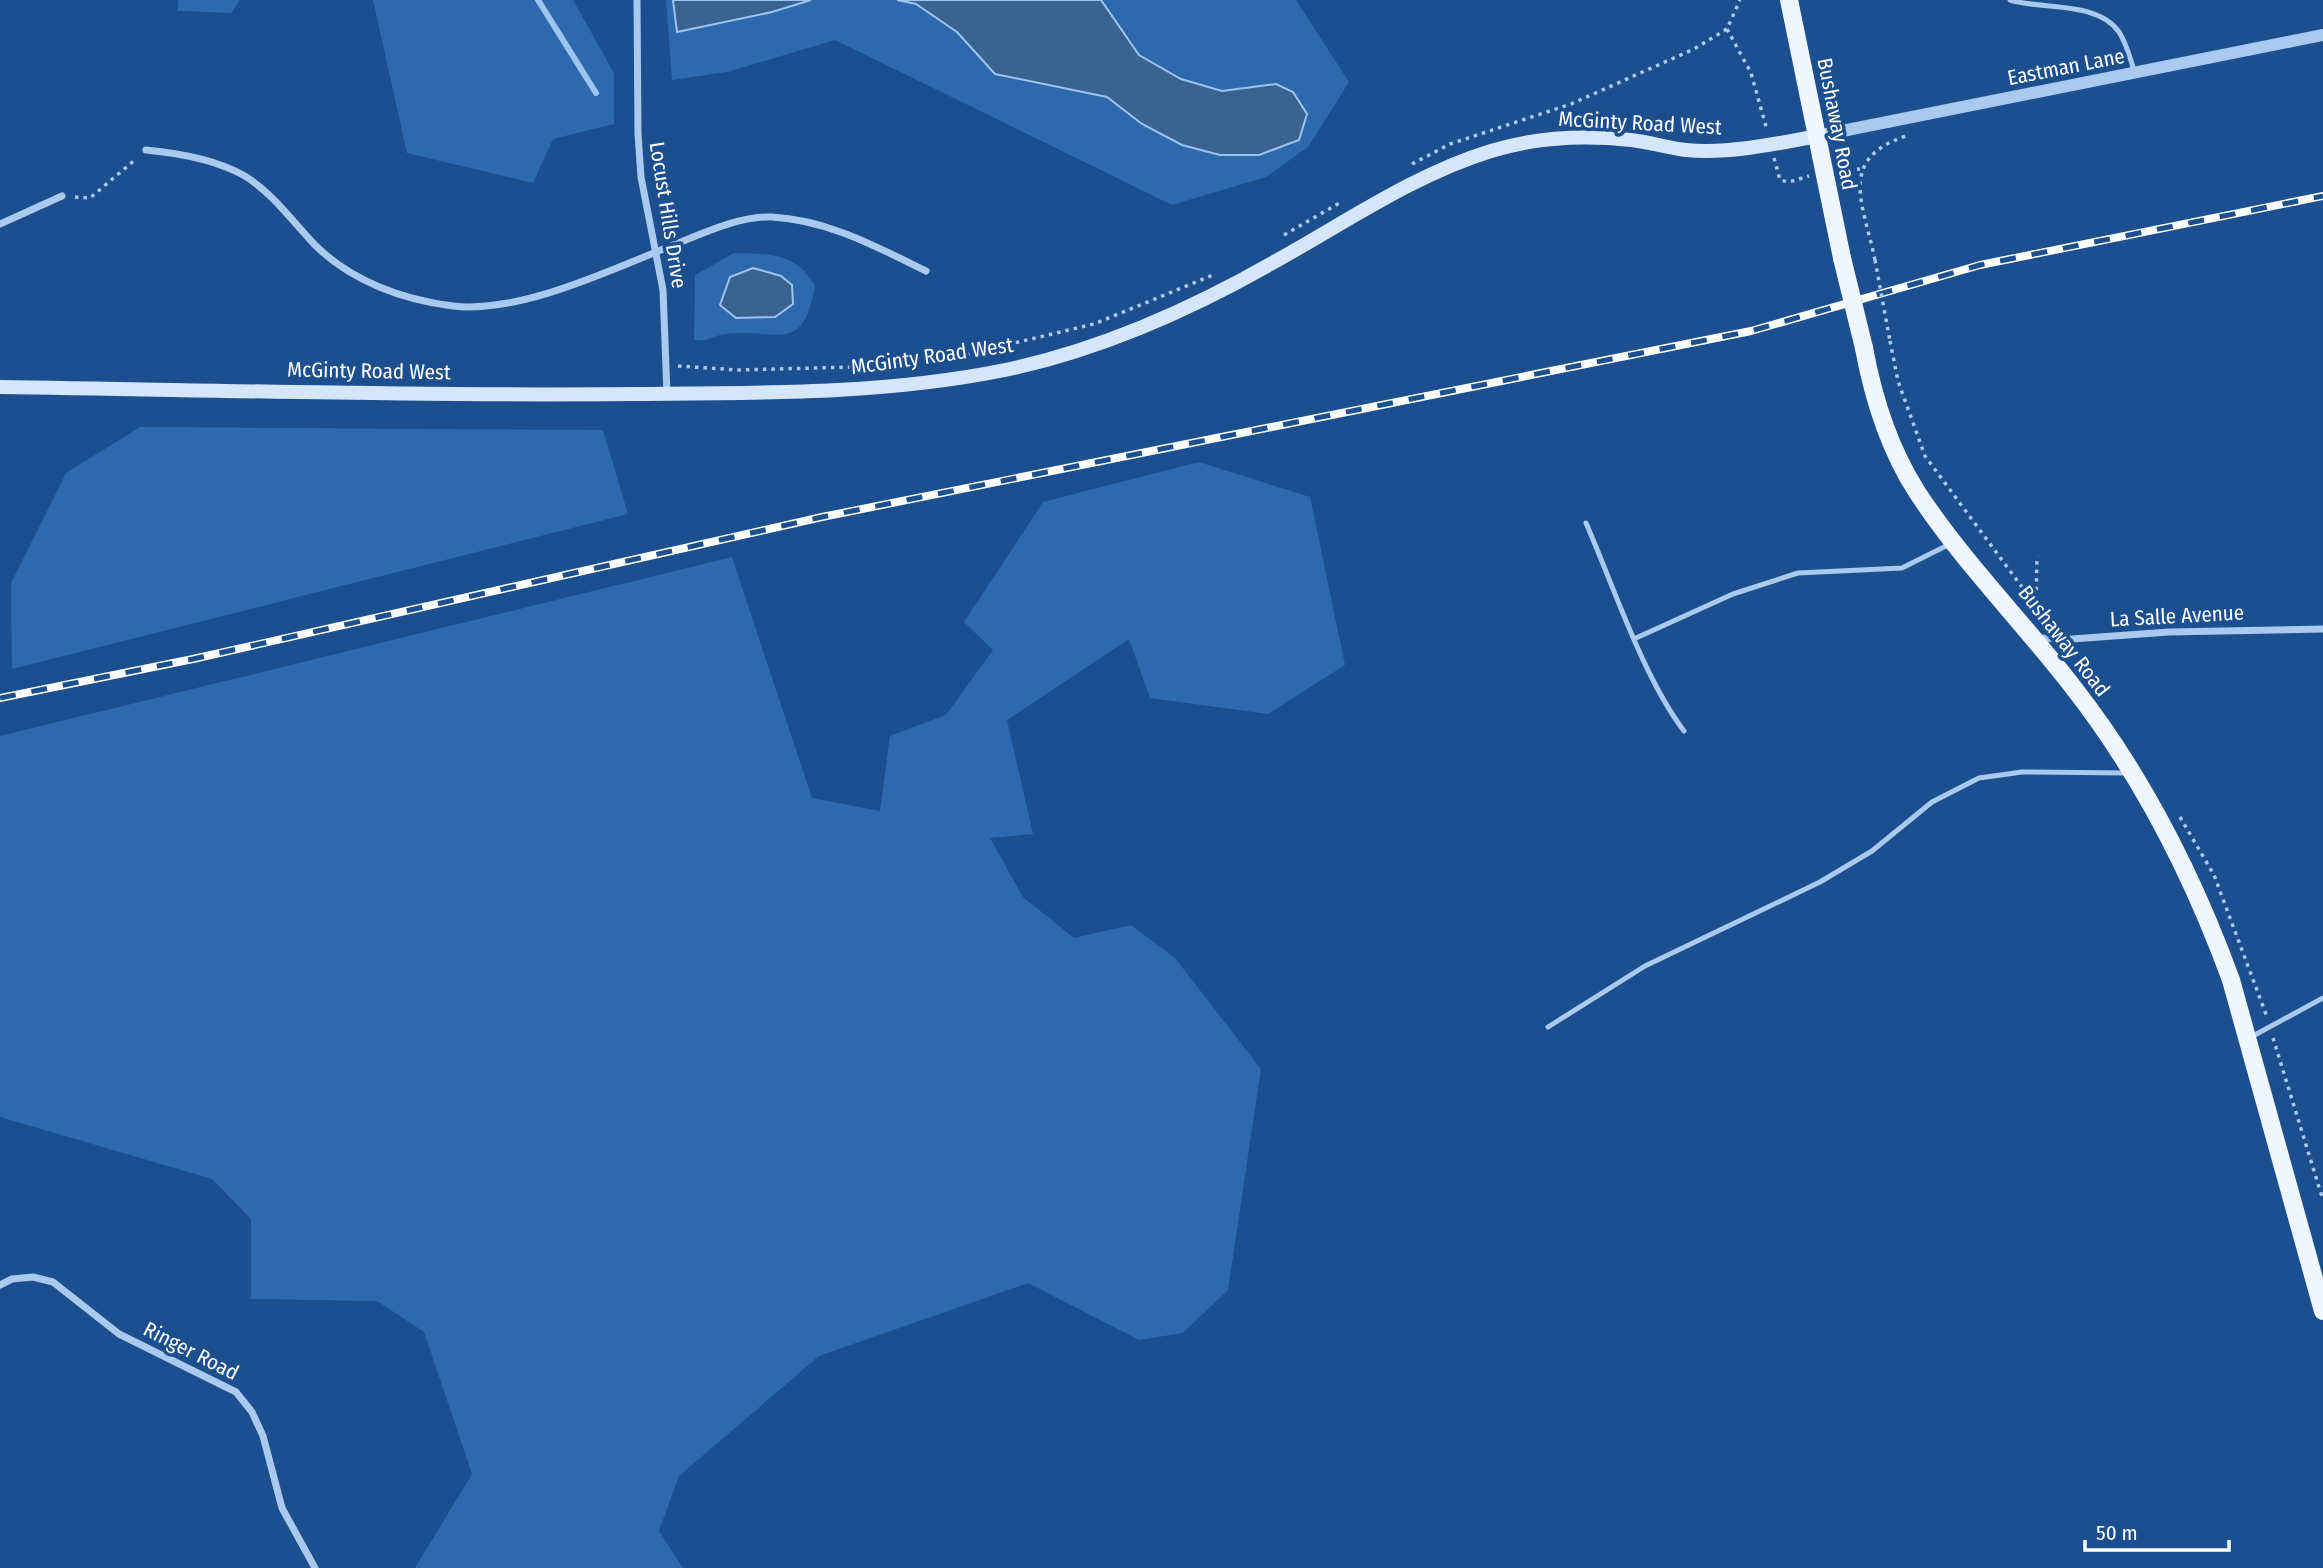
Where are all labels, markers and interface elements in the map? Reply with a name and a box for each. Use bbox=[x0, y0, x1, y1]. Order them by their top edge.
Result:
street label: Eastman Lane bbox=[2005, 43, 2127, 91]
street label: Bushaway Road bbox=[1811, 56, 1863, 192]
street label: McGinty Road West bbox=[1558, 106, 1722, 140]
street label: Locust Hills Drive bbox=[644, 140, 692, 290]
street label: McGinty Road West bbox=[849, 332, 1015, 380]
street label: McGinty Road West bbox=[287, 357, 451, 385]
street label: Bushaway Road bbox=[2013, 580, 2115, 702]
street label: La Salle Avenue bbox=[2109, 600, 2245, 632]
street label: Ringer Road bbox=[139, 1316, 243, 1386]
scale bar bbox=[2085, 1508, 2228, 1552]
text: 50 m bbox=[2096, 1520, 2138, 1546]

